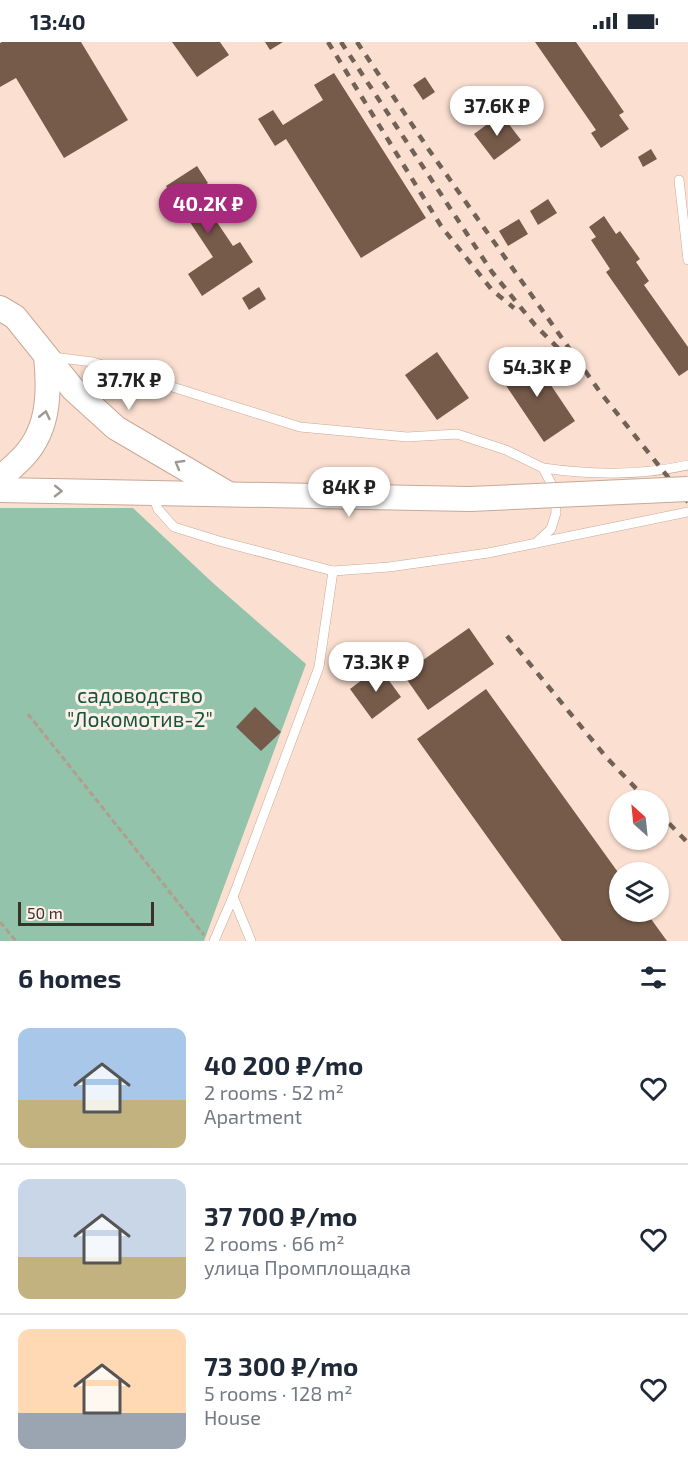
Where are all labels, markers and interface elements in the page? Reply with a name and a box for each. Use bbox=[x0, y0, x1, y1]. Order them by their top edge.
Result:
text: 13:40 bbox=[30, 8, 86, 34]
pin: 37.6K ₽ bbox=[442, 86, 552, 137]
text: 37.6K ₽ bbox=[464, 93, 530, 117]
pin: 40.2K ₽ bbox=[153, 184, 263, 235]
text: 40.2K ₽ bbox=[173, 191, 243, 215]
pin: 54.3K ₽ bbox=[482, 347, 592, 398]
text: 54.3K ₽ bbox=[503, 354, 571, 378]
pin: 37.7K ₽ bbox=[74, 360, 184, 411]
text: 37.7K ₽ bbox=[97, 367, 161, 391]
one-way arrow bbox=[38, 410, 51, 420]
one-way arrow bbox=[174, 460, 185, 472]
pin: 84K ₽ bbox=[307, 467, 391, 518]
text: 84K ₽ bbox=[322, 474, 376, 498]
one-way arrow bbox=[54, 485, 63, 497]
pin: 73.3K ₽ bbox=[321, 642, 431, 693]
text: 73.3K ₽ bbox=[343, 649, 409, 673]
park label: садоводство "Локомотив-2" bbox=[67, 682, 213, 731]
north arrow bbox=[609, 790, 669, 850]
map controls bbox=[609, 790, 669, 922]
button: layers bbox=[609, 862, 669, 922]
scale bar bbox=[18, 899, 154, 926]
text: 50 m bbox=[27, 903, 63, 922]
icon: filters bbox=[637, 961, 670, 994]
text: 6 homes bbox=[18, 962, 121, 993]
text: 40 200 ₽/mo bbox=[204, 1049, 363, 1080]
icon: home bbox=[66, 1052, 138, 1124]
icon: heart bbox=[637, 1072, 670, 1105]
text: 2 rooms · 52 m² bbox=[204, 1080, 344, 1104]
text: Apartment bbox=[204, 1104, 302, 1128]
text: 37 700 ₽/mo bbox=[204, 1200, 357, 1231]
icon: home bbox=[66, 1203, 138, 1275]
icon: heart bbox=[637, 1223, 670, 1256]
text: 2 rooms · 66 m² bbox=[204, 1231, 345, 1255]
text: улица Промплощадка bbox=[204, 1255, 411, 1279]
text: 73 300 ₽/mo bbox=[204, 1350, 358, 1381]
icon: home bbox=[66, 1353, 138, 1425]
icon: heart bbox=[637, 1373, 670, 1406]
text: 5 rooms · 128 m² bbox=[204, 1381, 353, 1405]
text: House bbox=[204, 1405, 261, 1429]

